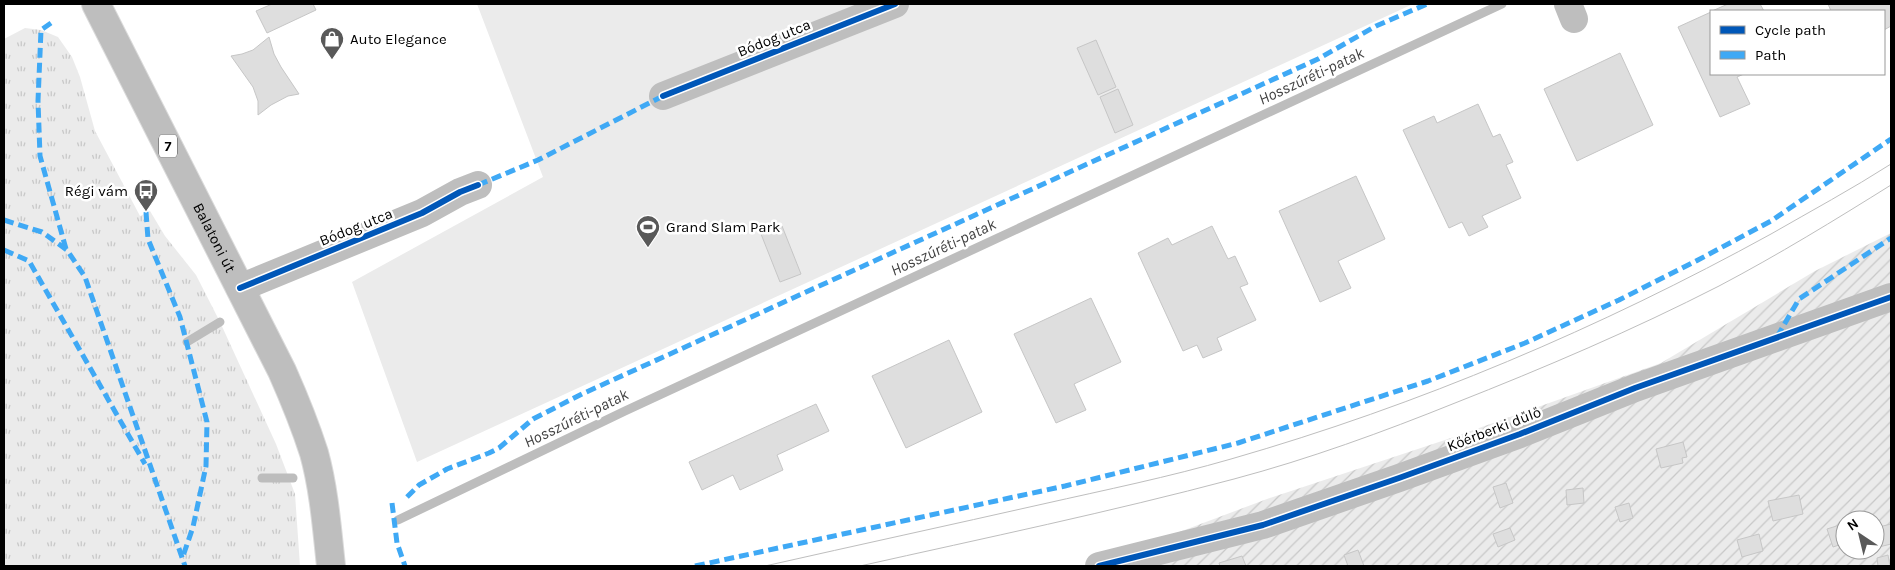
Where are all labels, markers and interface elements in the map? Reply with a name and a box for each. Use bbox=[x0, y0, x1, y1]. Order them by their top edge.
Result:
legend bbox=[1710, 10, 1885, 75]
street label: Bódog utca bbox=[735, 15, 813, 61]
text: Cycle path bbox=[1755, 21, 1826, 39]
shop icon: Auto Elegance bbox=[319, 26, 345, 60]
place label: Auto Elegance bbox=[350, 30, 447, 48]
water label: Hosszúréti-patak bbox=[1255, 43, 1367, 109]
text: Path bbox=[1755, 46, 1786, 64]
road number: 7 bbox=[159, 134, 177, 158]
bus stop icon: Régi vám bbox=[133, 178, 159, 212]
place label: Régi vám bbox=[65, 182, 128, 200]
street label: Balatoni út bbox=[189, 200, 240, 276]
street label: Bódog utca bbox=[317, 204, 395, 250]
sports icon: Grand Slam Park bbox=[635, 214, 661, 248]
water label: Hosszúréti-patak bbox=[887, 214, 999, 280]
place label: Grand Slam Park bbox=[666, 218, 780, 236]
water label: Hosszúréti-patak bbox=[521, 384, 632, 452]
street label: Kőérberki dűlő bbox=[1444, 403, 1544, 455]
north arrow bbox=[1835, 510, 1885, 560]
text: N bbox=[1844, 515, 1862, 535]

